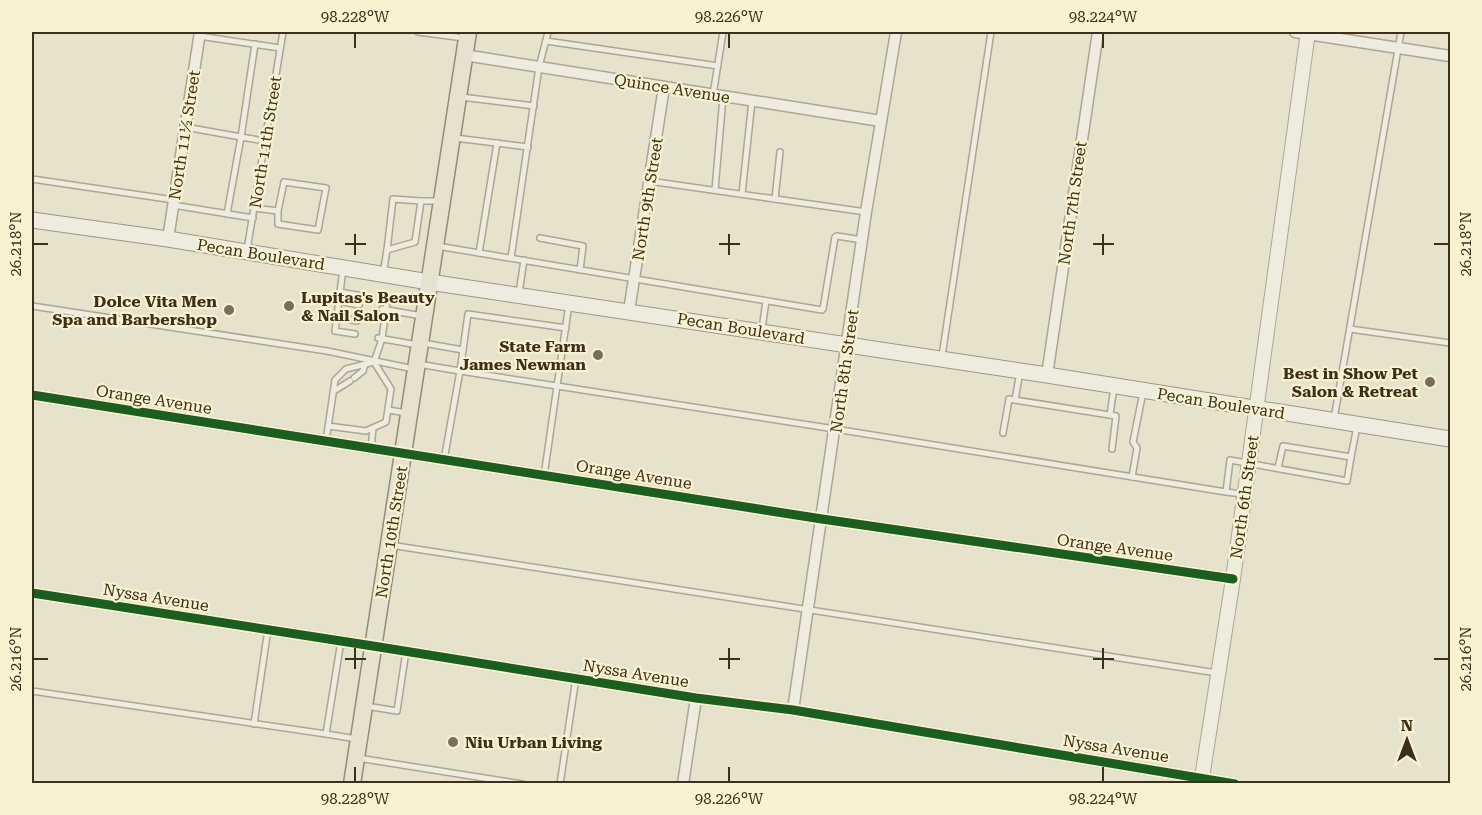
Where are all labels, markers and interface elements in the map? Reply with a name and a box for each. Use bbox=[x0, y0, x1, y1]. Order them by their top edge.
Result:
text: 98.228°W bbox=[321, 8, 390, 26]
text: 98.226°W bbox=[695, 8, 764, 26]
text: 98.224°W bbox=[1069, 8, 1138, 26]
street label: North 11½ Street bbox=[165, 69, 204, 201]
street label: Quince Avenue bbox=[613, 70, 732, 107]
street label: North 11th Street bbox=[246, 74, 285, 210]
street label: North 9th Street bbox=[628, 136, 667, 262]
street label: North 7th Street bbox=[1054, 140, 1091, 266]
text: 26.218°N bbox=[7, 211, 25, 277]
text: 26.218°N bbox=[1457, 211, 1475, 277]
street label: Pecan Boulevard bbox=[196, 235, 326, 274]
place label: Lupitas's Beauty & Nail Salon bbox=[301, 288, 435, 325]
place label: Dolce Vita Men Spa and Barbershop bbox=[52, 292, 217, 329]
marker: Lupitas's Beauty & Nail Salon bbox=[282, 299, 296, 313]
marker: Dolce Vita Men Spa and Barbershop bbox=[222, 303, 236, 317]
street label: North 8th Street bbox=[826, 308, 863, 434]
street label: Pecan Boulevard bbox=[676, 309, 806, 348]
place label: State Farm James Newman bbox=[460, 337, 587, 374]
marker: State Farm James Newman bbox=[591, 348, 605, 362]
place label: Best in Show Pet Salon & Retreat bbox=[1283, 364, 1418, 401]
marker: Best in Show Pet Salon & Retreat bbox=[1423, 375, 1437, 389]
street label: Orange Avenue bbox=[95, 381, 213, 418]
street label: Pecan Boulevard bbox=[1156, 384, 1286, 423]
street label: North 6th Street bbox=[1226, 434, 1263, 560]
street label: Orange Avenue bbox=[575, 456, 693, 493]
street label: North 10th Street bbox=[372, 464, 411, 600]
street label: Orange Avenue bbox=[1056, 530, 1174, 565]
street label: Nyssa Avenue bbox=[102, 580, 210, 615]
text: 26.216°N bbox=[7, 626, 25, 692]
text: 26.216°N bbox=[1457, 626, 1475, 692]
street label: Nyssa Avenue bbox=[582, 656, 690, 691]
north arrow bbox=[1377, 710, 1437, 770]
text: N bbox=[1401, 716, 1413, 735]
street label: Nyssa Avenue bbox=[1062, 731, 1170, 766]
place label: Niu Urban Living bbox=[465, 733, 602, 752]
marker: Niu Urban Living bbox=[446, 735, 460, 749]
text: 98.228°W bbox=[321, 790, 390, 808]
text: 98.226°W bbox=[695, 790, 764, 808]
text: 98.224°W bbox=[1069, 790, 1138, 808]

